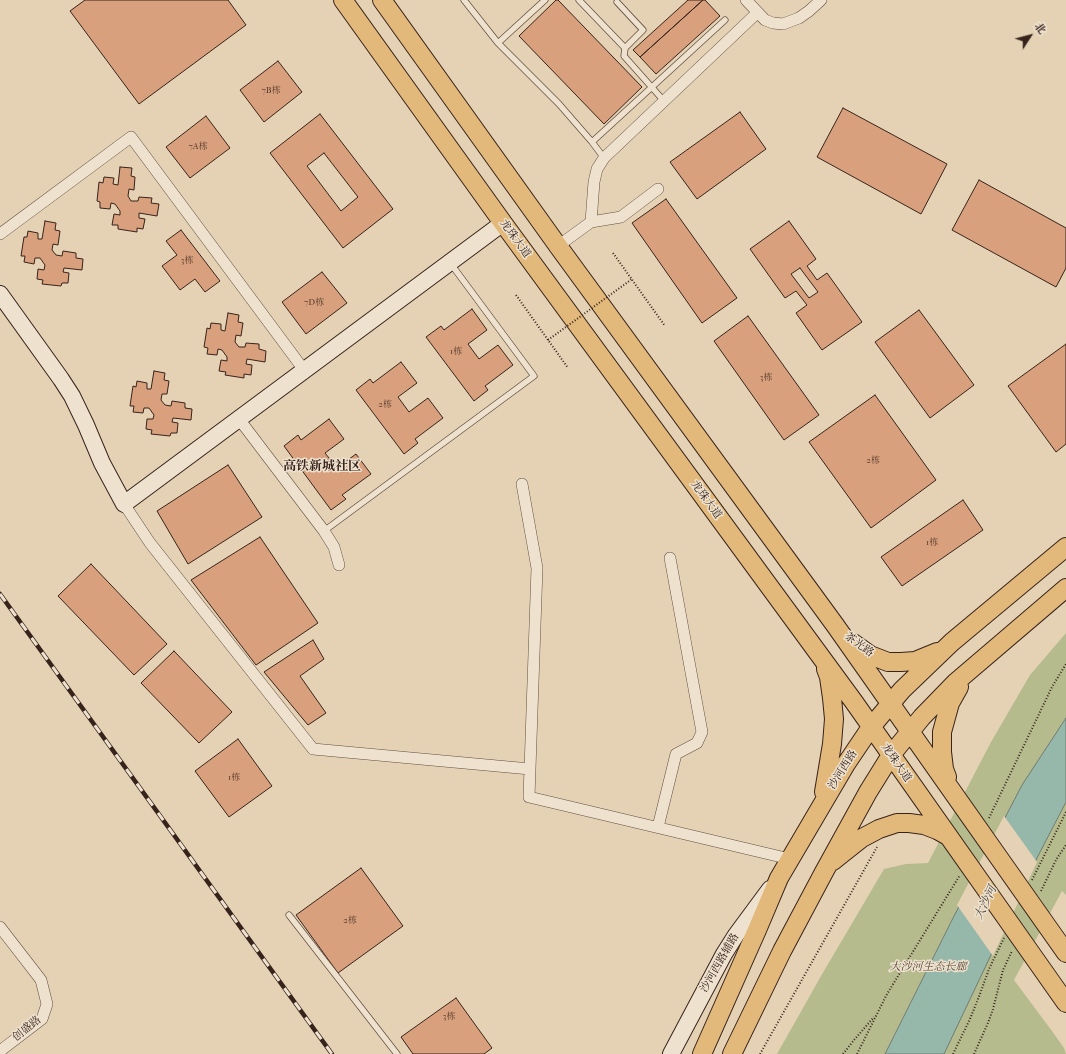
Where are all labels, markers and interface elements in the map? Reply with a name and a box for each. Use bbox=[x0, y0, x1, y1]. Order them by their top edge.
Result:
north arrow bbox=[1010, 16, 1050, 56]
text: 北 bbox=[1032, 20, 1049, 37]
house number: 7B栋 bbox=[261, 86, 281, 96]
house number: 7A栋 bbox=[188, 142, 208, 152]
street label: 龙珠大道 bbox=[497, 217, 533, 261]
house number: 3栋 bbox=[181, 256, 193, 266]
house number: 7D栋 bbox=[304, 298, 324, 308]
house number: 1栋 bbox=[450, 347, 462, 357]
house number: 3栋 bbox=[760, 373, 772, 383]
house number: 2栋 bbox=[378, 400, 392, 410]
house number: 2栋 bbox=[866, 456, 880, 466]
district label: 高铁新城社区 bbox=[283, 459, 361, 475]
street label: 龙珠大道 bbox=[688, 478, 724, 522]
house number: 1栋 bbox=[926, 538, 938, 548]
street label: 茶光路 bbox=[842, 630, 876, 660]
street label: 龙珠大道 bbox=[878, 741, 914, 785]
street label: 沙河西路 bbox=[826, 748, 860, 792]
house number: 1栋 bbox=[228, 773, 240, 783]
water label: 大沙河 bbox=[972, 884, 1000, 922]
house number: 2栋 bbox=[343, 916, 357, 926]
street label: 沙河西路辅路 bbox=[698, 931, 742, 995]
park label: 大沙河生态长廊 bbox=[890, 960, 966, 974]
house number: 3栋 bbox=[443, 1012, 455, 1022]
street label: 创盛路 bbox=[10, 1013, 44, 1045]

